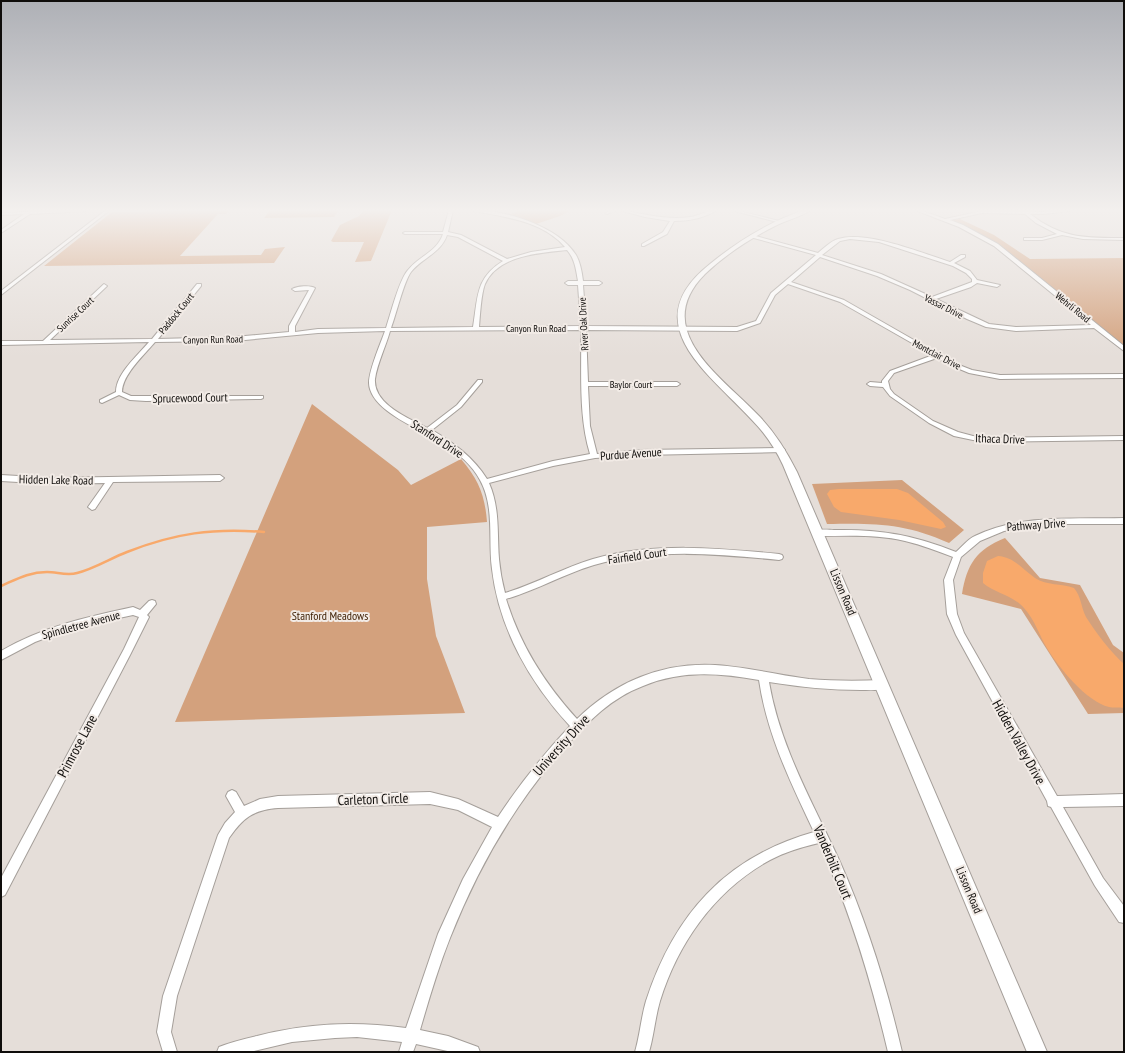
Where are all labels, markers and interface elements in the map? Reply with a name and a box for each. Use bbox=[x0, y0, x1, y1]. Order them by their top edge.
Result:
street label: Wehrli Road bbox=[1053, 289, 1093, 325]
street label: Paddock Court bbox=[156, 290, 197, 337]
street label: Vassar Drive bbox=[921, 291, 965, 322]
street label: Sunrise Court bbox=[54, 294, 97, 335]
street label: River Oak Drive bbox=[576, 297, 591, 351]
street label: Canyon Run Road bbox=[506, 322, 566, 335]
street label: Canyon Run Road bbox=[183, 332, 243, 347]
street label: Montclair Drive bbox=[910, 336, 963, 373]
street label: Baylor Court bbox=[610, 378, 653, 391]
street label: Sprucewood Court bbox=[152, 389, 228, 406]
street label: Stanford Drive bbox=[408, 416, 466, 461]
street label: Ithaca Drive bbox=[975, 430, 1025, 447]
street label: Purdue Avenue bbox=[600, 444, 662, 463]
street label: Hidden Lake Road bbox=[19, 471, 93, 488]
street label: Pathway Drive bbox=[1006, 515, 1066, 534]
street label: Fairfield Court bbox=[607, 544, 668, 567]
street label: Lisson Road bbox=[827, 566, 860, 617]
street label: Spindletree Avenue bbox=[40, 607, 122, 642]
park label: Stanford Meadows bbox=[292, 608, 368, 623]
street label: Hidden Valley Drive bbox=[988, 696, 1050, 788]
street label: University Drive bbox=[529, 710, 593, 779]
street label: Primrose Lane bbox=[53, 711, 101, 780]
street label: Carleton Circle bbox=[337, 789, 409, 809]
street label: Vanderbilt Court bbox=[809, 821, 857, 902]
street label: Lisson Road bbox=[953, 864, 986, 915]

